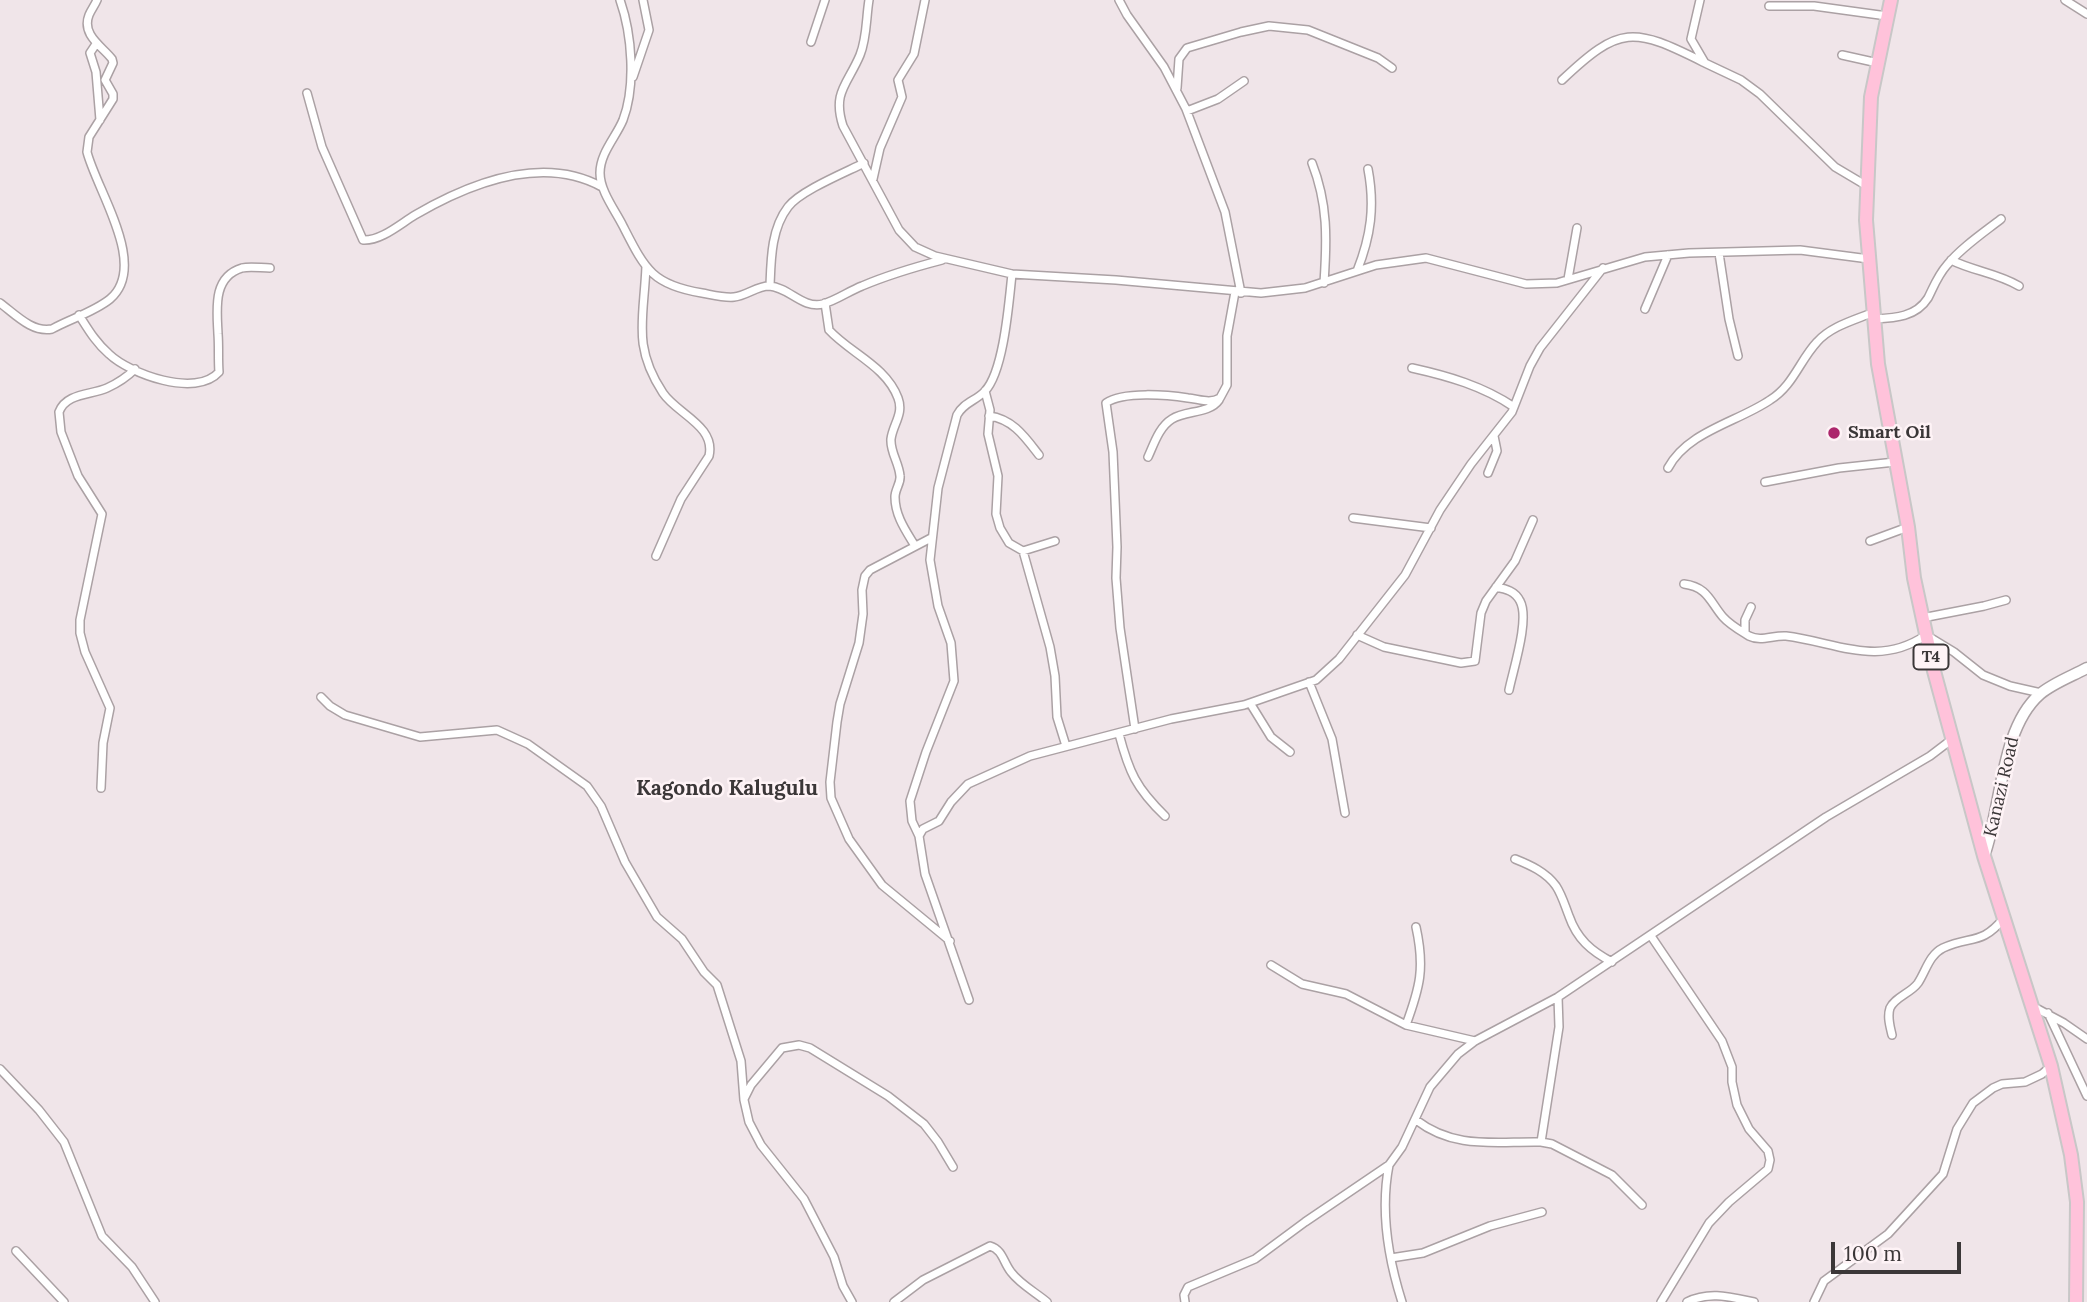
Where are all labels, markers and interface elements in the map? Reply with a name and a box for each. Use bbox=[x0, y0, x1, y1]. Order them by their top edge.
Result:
place label: Smart Oil bbox=[1848, 422, 1931, 444]
marker: Smart Oil bbox=[1826, 425, 1842, 441]
road number: T4 bbox=[1913, 644, 1948, 670]
street label: Kanazi Road bbox=[1980, 735, 2024, 839]
district label: Kagondo Kalugulu bbox=[636, 776, 818, 802]
scale bar bbox=[1835, 1228, 1965, 1272]
text: 100 m bbox=[1844, 1240, 1902, 1267]

